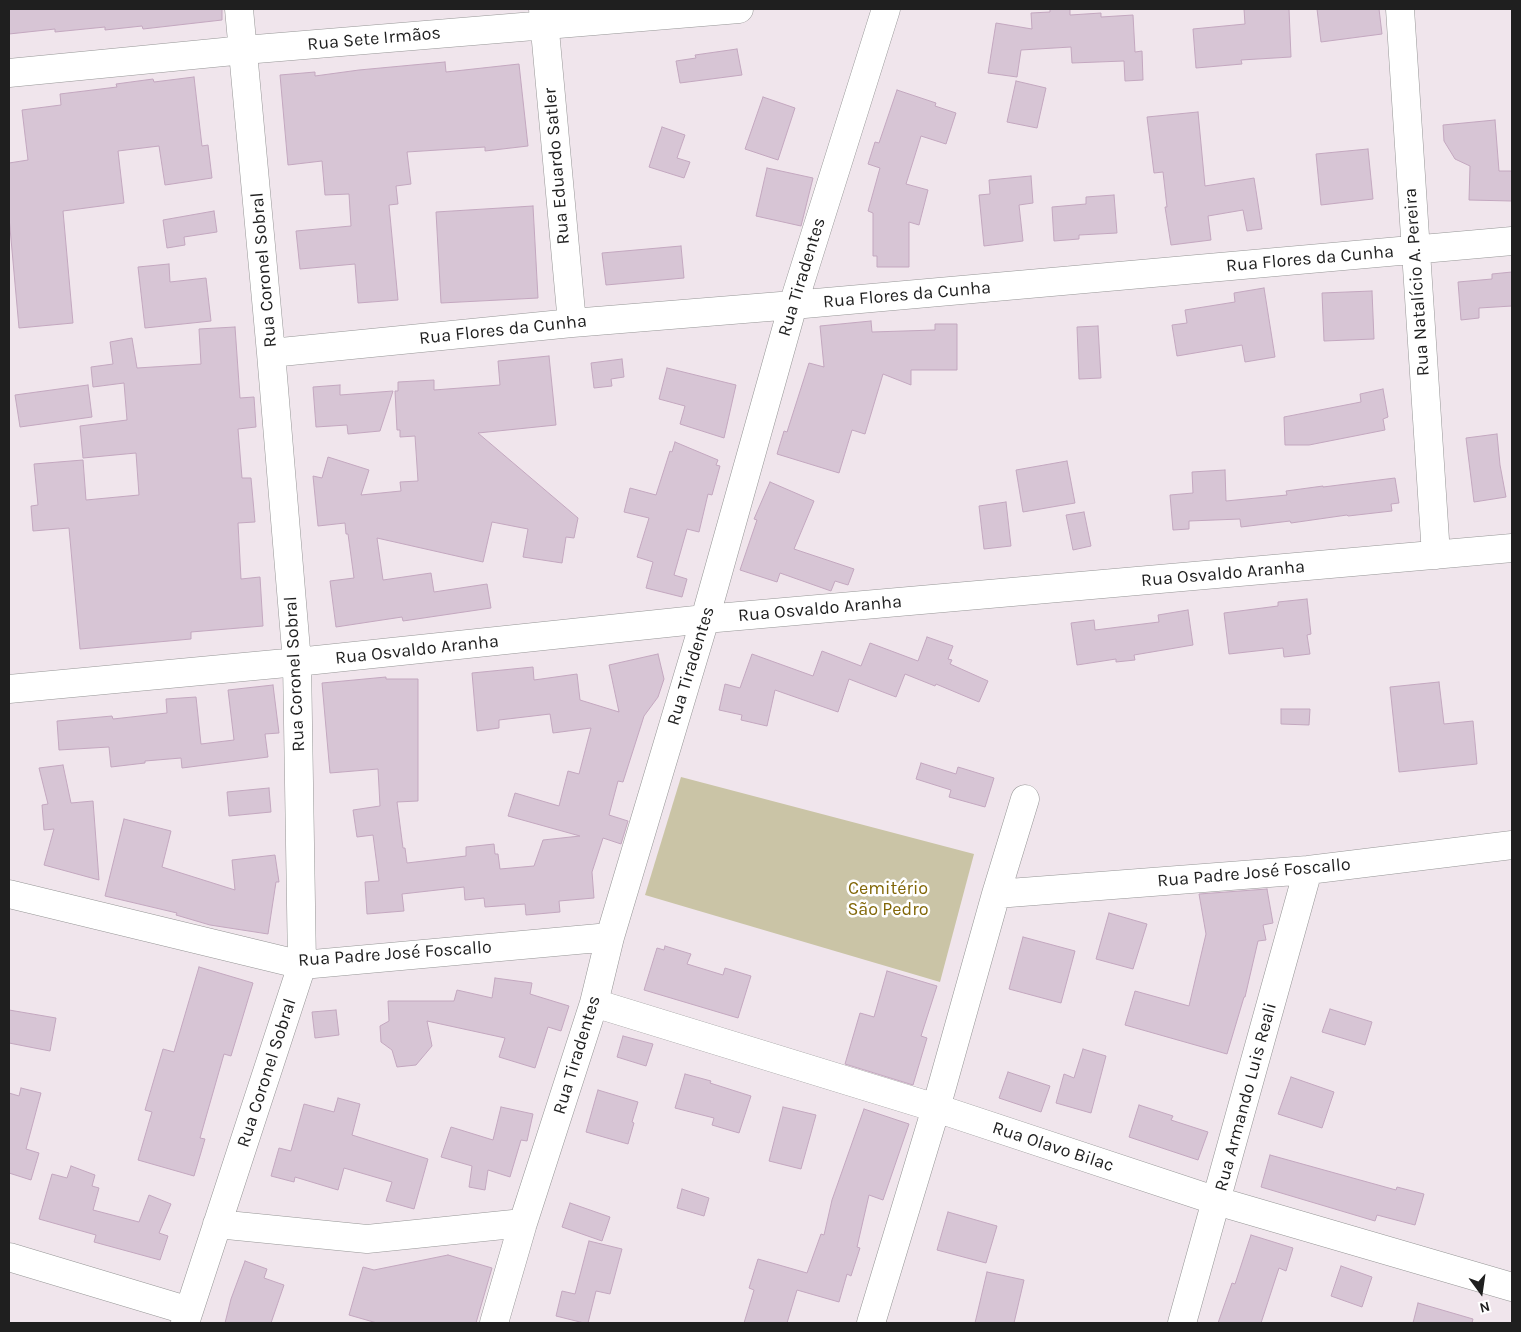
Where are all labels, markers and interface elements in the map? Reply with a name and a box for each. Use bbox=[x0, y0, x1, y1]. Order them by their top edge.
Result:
street label: Rua Sete Irmãos bbox=[306, 22, 442, 56]
street label: Rua Eduardo Satler bbox=[539, 87, 575, 245]
street label: Rua Natalício A. Pereira bbox=[1400, 187, 1434, 377]
street label: Rua Coronel Sobral bbox=[246, 192, 282, 348]
street label: Rua Tiradentes bbox=[774, 215, 830, 339]
street label: Rua Flores da Cunha bbox=[1225, 241, 1395, 277]
street label: Rua Flores da Cunha bbox=[822, 277, 992, 313]
street label: Rua Flores da Cunha bbox=[418, 310, 588, 350]
street label: Rua Osvaldo Aranha bbox=[1140, 556, 1306, 592]
street label: Rua Osvaldo Aranha bbox=[737, 591, 903, 627]
street label: Rua Coronel Sobral bbox=[280, 596, 310, 752]
street label: Rua Tiradentes bbox=[663, 604, 719, 728]
street label: Rua Osvaldo Aranha bbox=[334, 631, 500, 669]
street label: Rua Padre José Foscallo bbox=[1156, 854, 1352, 892]
park label: Cemitério São Pedro bbox=[847, 878, 929, 921]
street label: Rua Padre José Foscallo bbox=[297, 936, 493, 972]
street label: Rua Tiradentes bbox=[549, 993, 605, 1117]
street label: Rua Coronel Sobral bbox=[233, 996, 301, 1150]
street label: Rua Armando Luis Reali bbox=[1210, 1000, 1282, 1194]
street label: Rua Olavo Bilac bbox=[989, 1117, 1117, 1177]
north arrow bbox=[1456, 1267, 1506, 1317]
text: N bbox=[1478, 1298, 1492, 1317]

